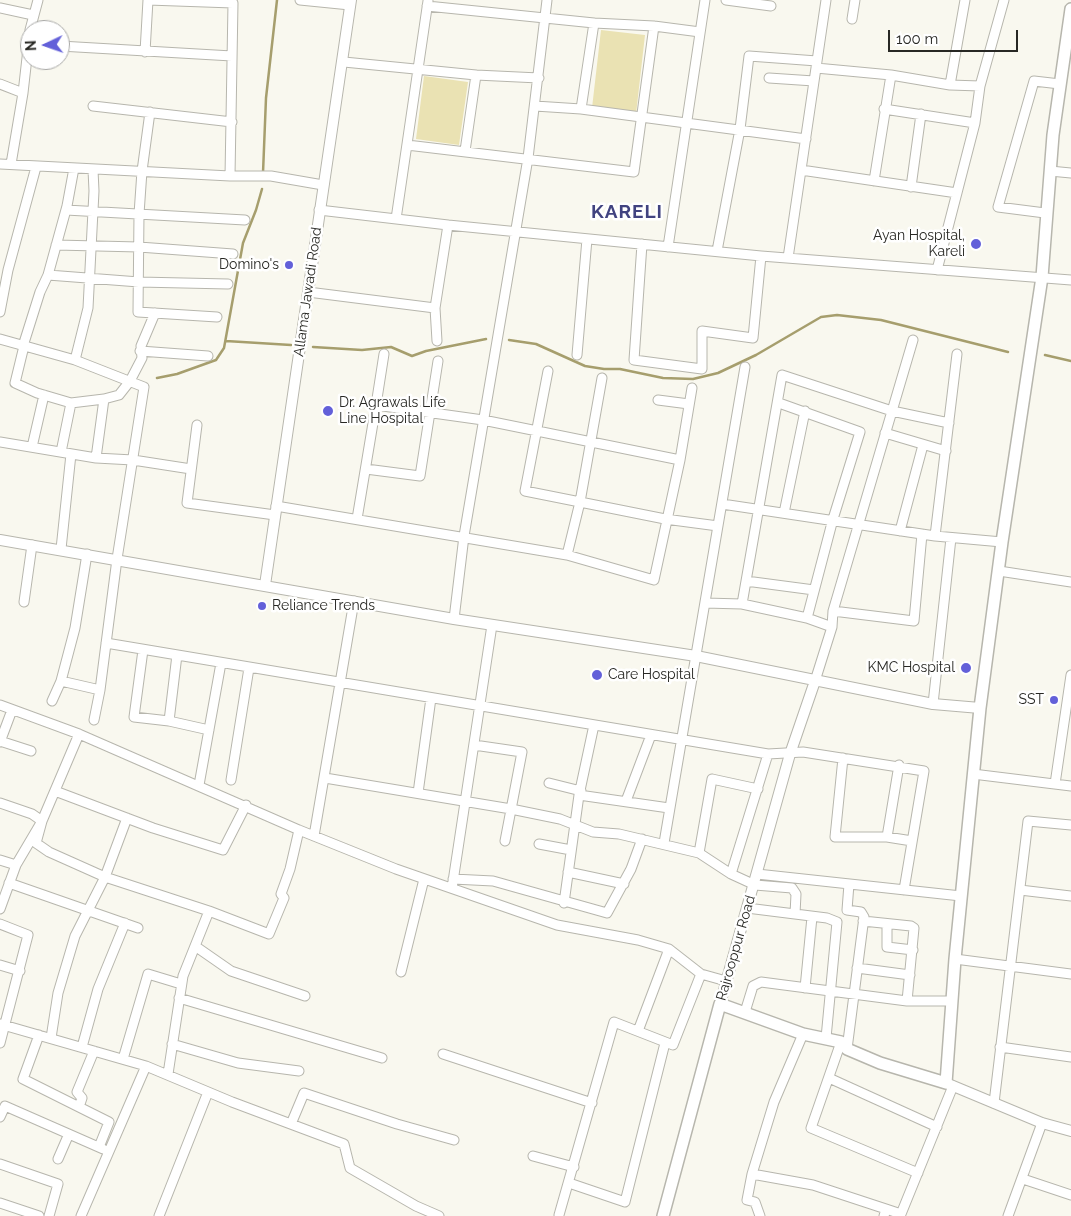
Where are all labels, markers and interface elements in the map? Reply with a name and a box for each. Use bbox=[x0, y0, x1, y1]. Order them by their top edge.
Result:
north arrow bbox=[20, 20, 70, 70]
scale bar bbox=[891, 20, 1021, 52]
text: 100 m bbox=[896, 30, 938, 48]
text: N bbox=[23, 40, 39, 51]
district label: KARELI bbox=[590, 201, 664, 223]
street label: Allama Jawadi Road bbox=[291, 226, 325, 358]
place label: Ayan Hospital, Kareli bbox=[873, 228, 965, 260]
marker: Ayan Hospital, Kareli bbox=[969, 237, 983, 251]
place label: Domino's bbox=[219, 257, 279, 273]
marker: Domino's bbox=[283, 259, 295, 271]
place label: Dr. Agrawals Life Line Hospital bbox=[339, 395, 446, 428]
marker: Dr. Agrawals Life Line Hospital bbox=[321, 404, 335, 418]
place label: Reliance Trends bbox=[272, 598, 375, 614]
marker: Reliance Trends bbox=[256, 600, 268, 612]
place label: KMC Hospital bbox=[867, 660, 955, 676]
marker: KMC Hospital bbox=[959, 661, 973, 675]
place label: Care Hospital bbox=[608, 667, 695, 683]
marker: Care Hospital bbox=[590, 668, 604, 682]
place label: SST bbox=[1018, 692, 1044, 708]
marker: SST bbox=[1048, 694, 1060, 706]
street label: Rajrooppur Road bbox=[713, 893, 759, 1003]

